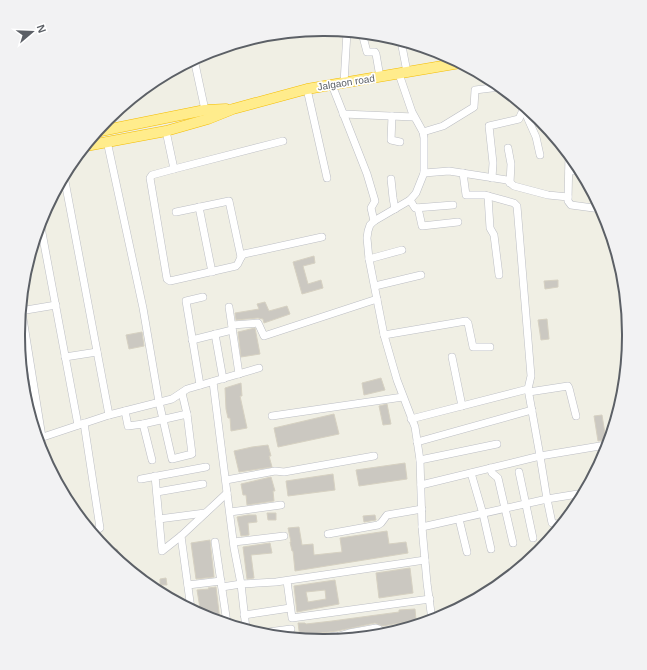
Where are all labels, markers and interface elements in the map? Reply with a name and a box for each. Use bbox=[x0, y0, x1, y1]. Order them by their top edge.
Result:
north arrow bbox=[12, 12, 52, 52]
text: N bbox=[34, 23, 48, 35]
street label: Jalgaon road bbox=[317, 73, 375, 92]

